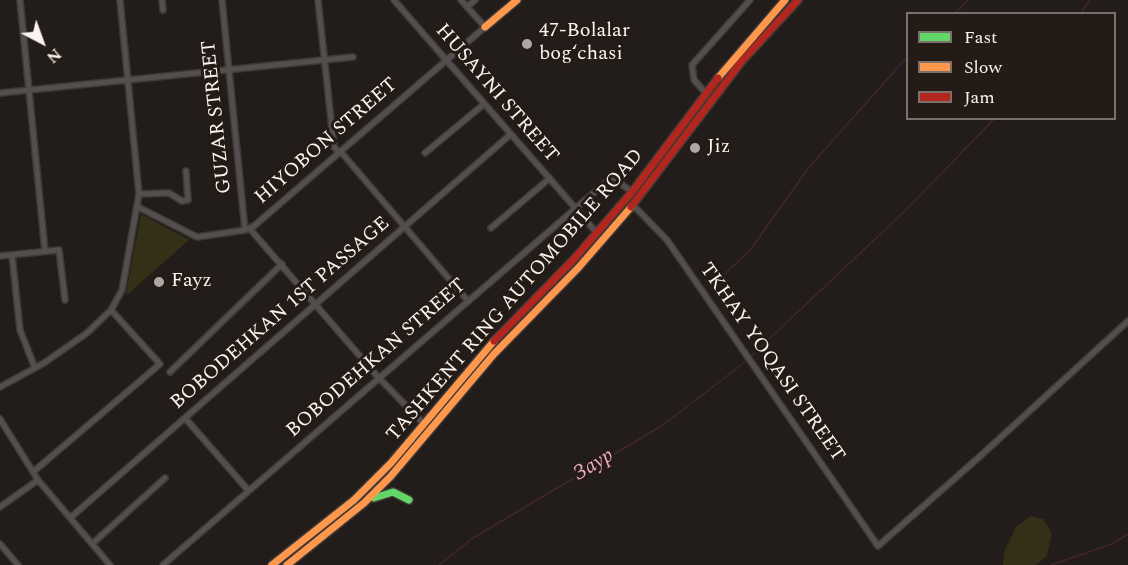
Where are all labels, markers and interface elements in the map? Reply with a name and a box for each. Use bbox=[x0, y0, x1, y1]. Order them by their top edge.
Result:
north arrow bbox=[12, 12, 72, 72]
legend bbox=[906, 12, 1116, 120]
street label: HUSAYNI STREET bbox=[429, 20, 563, 168]
place label: 47-Bolalar bogʻchasi bbox=[539, 20, 630, 67]
text: Fast bbox=[964, 24, 997, 51]
marker: 47-Bolalar bogʻchasi bbox=[520, 37, 534, 51]
street label: GUZAR STREET bbox=[198, 39, 238, 195]
text: N bbox=[41, 42, 67, 69]
text: Slow bbox=[964, 54, 1002, 81]
street label: HIYOBON STREET bbox=[251, 74, 403, 210]
text: Jam bbox=[964, 84, 995, 111]
place label: Jiz bbox=[707, 136, 730, 160]
marker: Jiz bbox=[688, 141, 702, 155]
street label: TASHKENT RING AUTOMOBILE ROAD bbox=[382, 145, 650, 447]
street label: BOBODEHKAN 1ST PASSAGE bbox=[167, 212, 395, 416]
street label: TKHAY YOQASI STREET bbox=[693, 259, 849, 467]
place label: Fayz bbox=[171, 270, 212, 294]
marker: Fayz bbox=[152, 275, 166, 289]
street label: BOBODEHKAN STREET bbox=[282, 275, 472, 443]
water label: Заур bbox=[569, 444, 619, 488]

